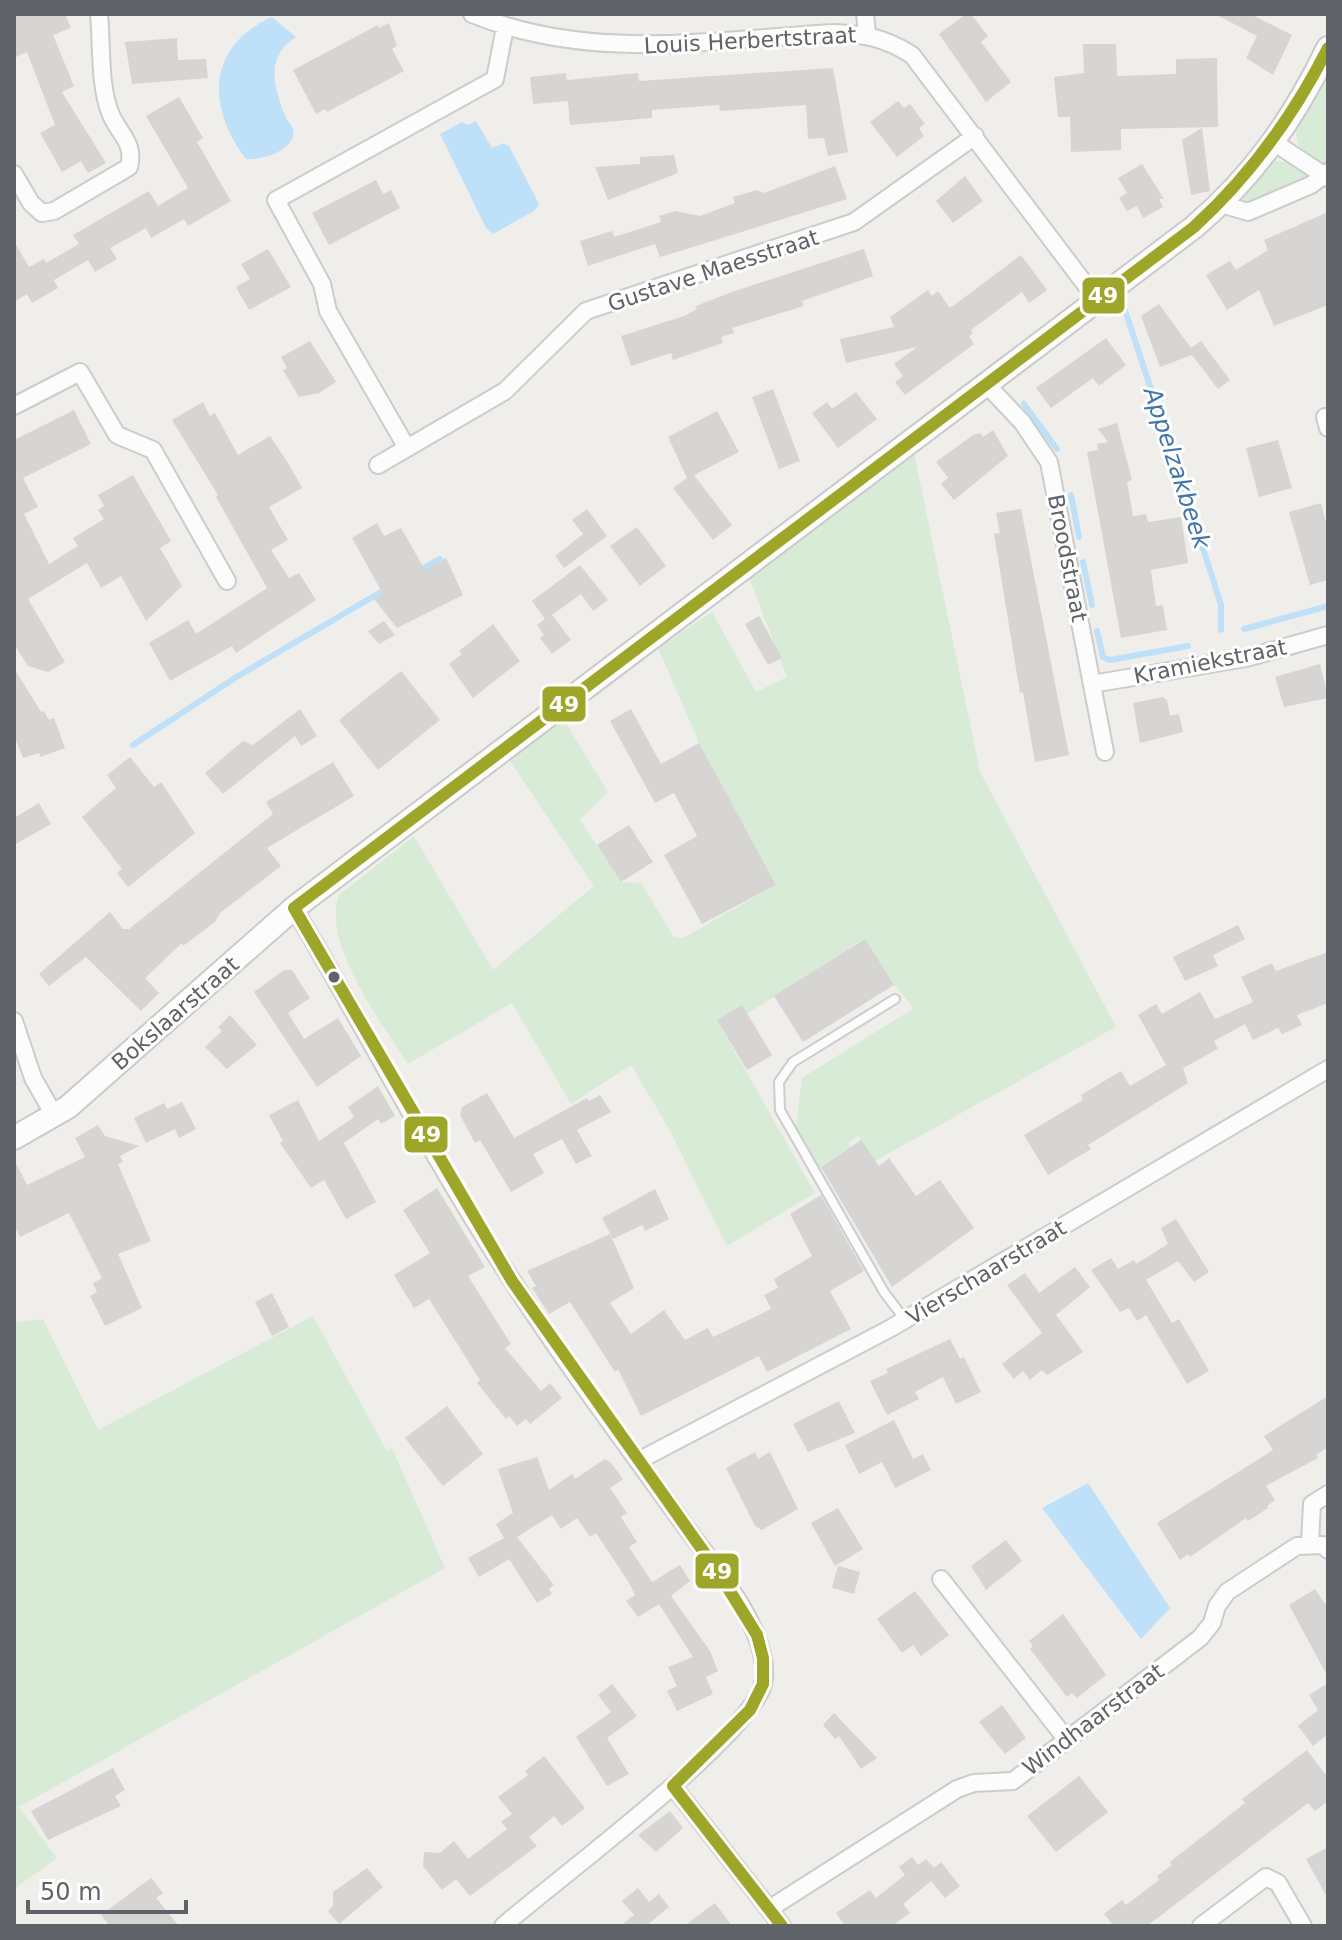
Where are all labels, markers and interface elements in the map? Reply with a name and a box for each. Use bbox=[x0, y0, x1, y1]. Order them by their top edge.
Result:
street label: Louis Herbertstraat bbox=[643, 22, 857, 59]
street label: Gustave Maesstraat bbox=[605, 224, 822, 316]
line badge: 49 bbox=[1081, 276, 1126, 315]
text: 49 bbox=[1088, 283, 1118, 308]
water label: Appelzakbeek bbox=[1137, 382, 1217, 553]
street label: Broodstraat bbox=[1043, 492, 1092, 624]
street label: Kramiekstraat bbox=[1131, 634, 1289, 689]
line badge: 49 bbox=[541, 685, 587, 723]
text: 49 bbox=[549, 692, 579, 717]
street label: Bokslaarstraat bbox=[107, 951, 244, 1075]
unlabelled marker bbox=[326, 969, 342, 985]
line badge: 49 bbox=[403, 1115, 449, 1154]
text: 49 bbox=[411, 1122, 441, 1147]
street label: Vierschaarstraat bbox=[902, 1215, 1071, 1330]
line badge: 49 bbox=[694, 1552, 740, 1590]
text: 49 bbox=[702, 1559, 732, 1584]
street label: Windhaarstraat bbox=[1018, 1658, 1169, 1781]
scale bar bbox=[28, 1864, 186, 1914]
text: 50 m bbox=[40, 1878, 102, 1906]

